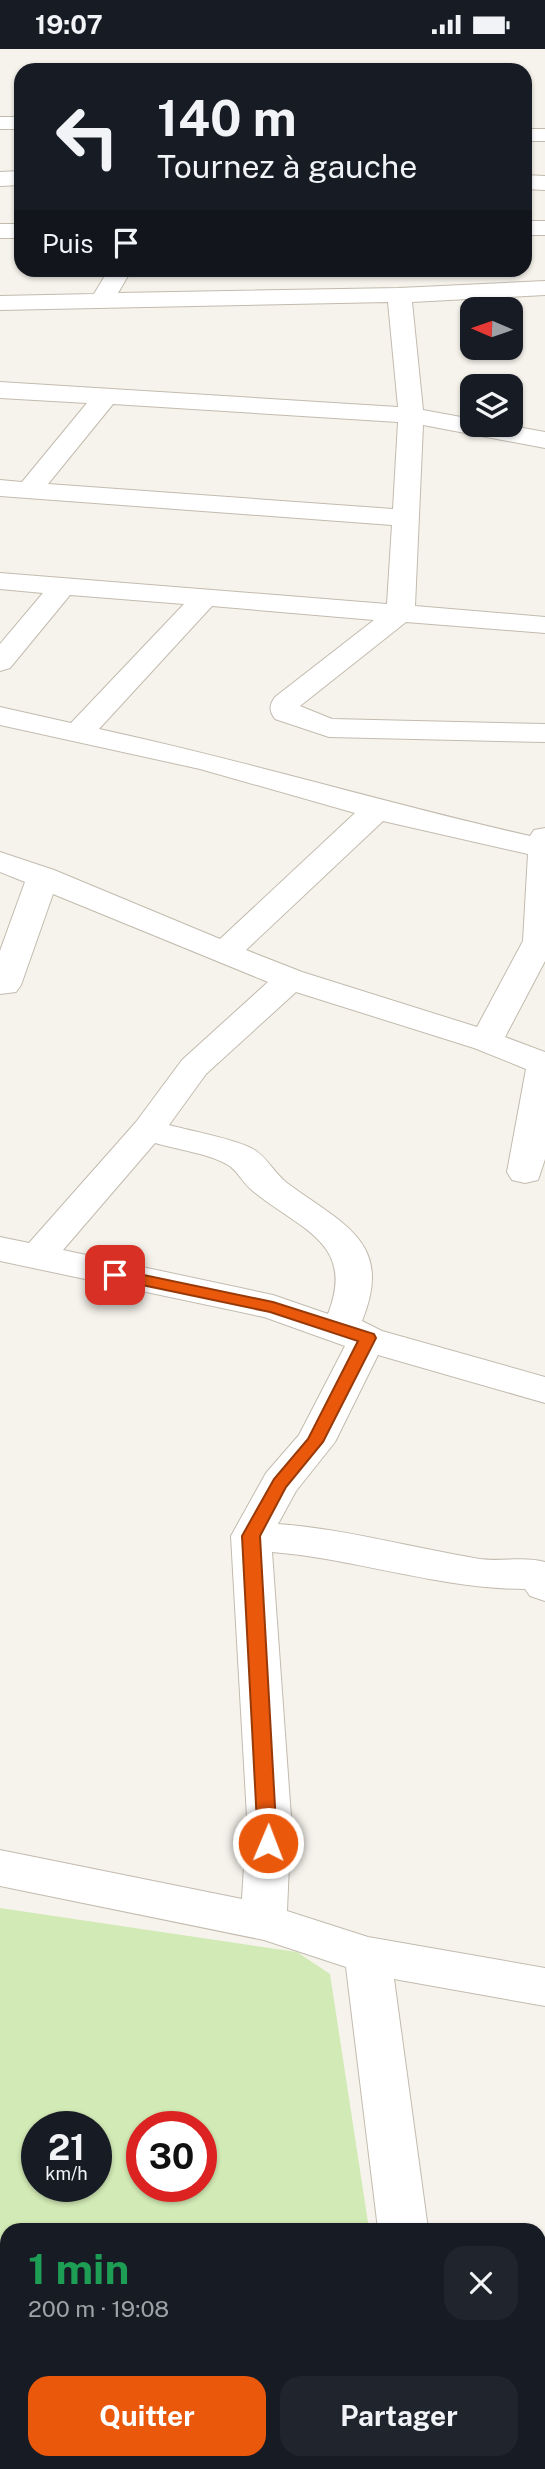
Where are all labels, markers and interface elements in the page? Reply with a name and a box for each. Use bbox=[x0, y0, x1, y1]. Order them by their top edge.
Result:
text: 19:07 bbox=[35, 9, 103, 40]
text: 140 m bbox=[157, 89, 297, 147]
icon: left bbox=[42, 91, 133, 182]
text: Tournez à gauche bbox=[157, 148, 417, 185]
icon: arrive bbox=[107, 224, 145, 262]
text: Puis bbox=[42, 228, 93, 259]
north arrow bbox=[460, 297, 523, 361]
map controls bbox=[460, 297, 523, 437]
button: layers bbox=[460, 374, 523, 437]
pin bbox=[85, 1245, 145, 1305]
icon: arrive bbox=[96, 1256, 134, 1294]
position arrow bbox=[231, 1806, 305, 1880]
speed limit sign: 30 bbox=[126, 2111, 217, 2202]
text: 21 bbox=[48, 2127, 85, 2168]
text: km/h bbox=[45, 2163, 88, 2184]
text: 1 min bbox=[28, 2244, 129, 2293]
button: close bbox=[444, 2246, 518, 2320]
text: 200 m · 19:08 bbox=[28, 2295, 169, 2322]
button: Quitter bbox=[28, 2376, 266, 2456]
button: Partager bbox=[280, 2376, 518, 2456]

